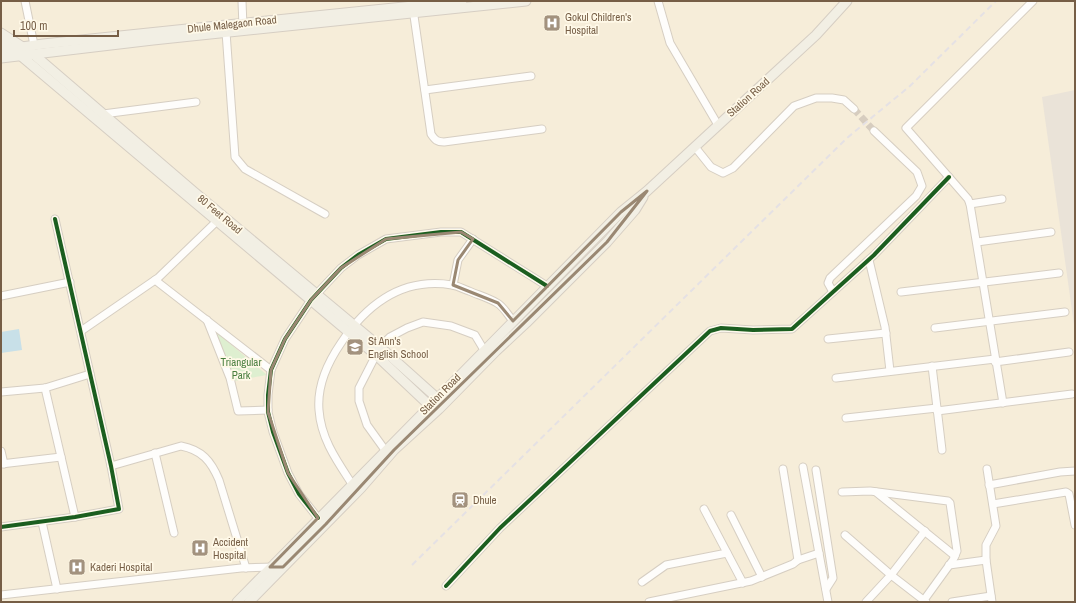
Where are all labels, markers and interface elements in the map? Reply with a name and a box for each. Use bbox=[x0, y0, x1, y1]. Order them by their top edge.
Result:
place label: Gokul Children's Hospital bbox=[565, 10, 632, 37]
scale bar bbox=[14, 12, 118, 38]
street label: Dhule Malegaon Road bbox=[187, 12, 277, 36]
hospital icon: Gokul Children's Hospital bbox=[542, 13, 562, 33]
text: 100 m bbox=[20, 18, 47, 34]
street label: Station Road bbox=[724, 74, 772, 120]
street label: 80 Feet Road bbox=[195, 191, 245, 237]
place label: St Ann's English School bbox=[368, 334, 428, 361]
school or university icon: St Ann's English School bbox=[345, 337, 365, 357]
park label: Triangular Park bbox=[221, 355, 261, 382]
street label: Station Road bbox=[416, 370, 464, 418]
station icon: Dhule bbox=[450, 490, 470, 510]
place label: Dhule bbox=[473, 493, 497, 507]
place label: Accident Hospital bbox=[212, 535, 249, 562]
hospital icon: Accident Hospital bbox=[190, 538, 210, 558]
hospital icon: Kaderi Hospital bbox=[67, 557, 87, 577]
place label: Kaderi Hospital bbox=[90, 560, 152, 574]

